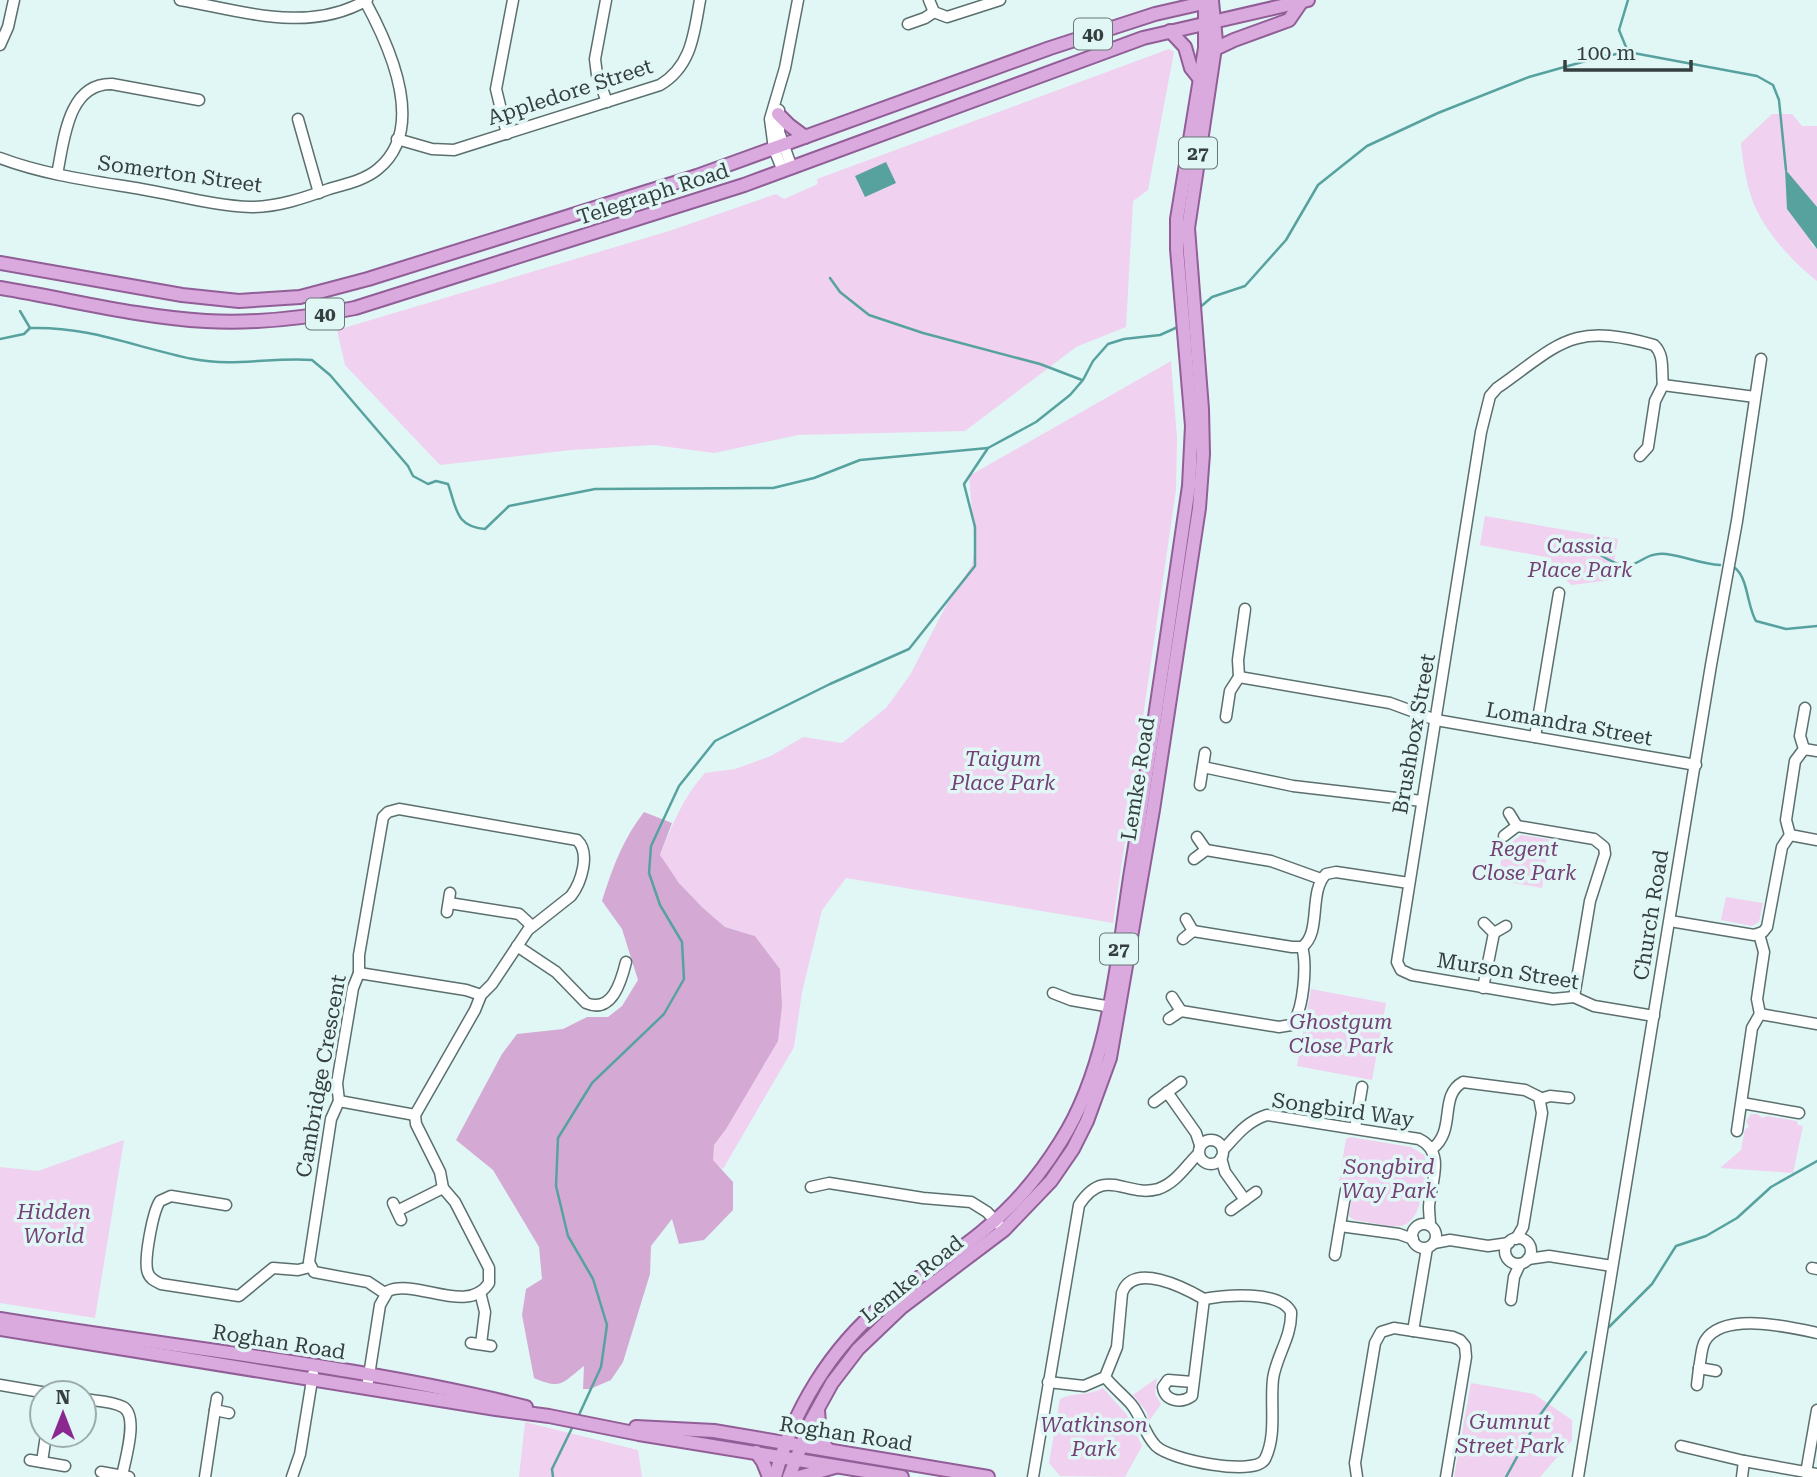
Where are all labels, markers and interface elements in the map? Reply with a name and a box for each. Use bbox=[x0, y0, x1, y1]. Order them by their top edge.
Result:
road number: 40 bbox=[1074, 18, 1112, 50]
scale bar bbox=[1565, 28, 1691, 72]
text: 100 m bbox=[1576, 41, 1636, 65]
street label: Appledore Street bbox=[484, 54, 656, 130]
road number: 27 bbox=[1179, 138, 1217, 168]
street label: Somerton Street bbox=[96, 151, 264, 197]
street label: Telegraph Road bbox=[574, 158, 732, 230]
road number: 40 bbox=[306, 298, 344, 330]
park label: Cassia Place Park bbox=[1527, 534, 1633, 582]
street label: Brushbox Street bbox=[1388, 652, 1440, 816]
street label: Lomandra Street bbox=[1484, 698, 1654, 751]
street label: Lemke Road bbox=[1116, 715, 1160, 842]
park label: Taigum Place Park bbox=[950, 747, 1056, 795]
park label: Regent Close Park bbox=[1472, 837, 1577, 885]
street label: Church Road bbox=[1629, 847, 1673, 982]
road number: 27 bbox=[1100, 934, 1138, 965]
street label: Murson Street bbox=[1435, 948, 1581, 994]
street label: Cambridge Crescent bbox=[291, 973, 351, 1179]
park label: Ghostgum Close Park bbox=[1289, 1010, 1394, 1058]
street label: Songbird Way bbox=[1271, 1088, 1416, 1132]
park label: Songbird Way Park bbox=[1342, 1155, 1437, 1203]
park label: Hidden World bbox=[16, 1200, 91, 1248]
street label: Lemke Road bbox=[856, 1230, 968, 1328]
street label: Roghan Road bbox=[211, 1320, 348, 1364]
north arrow bbox=[28, 1379, 98, 1449]
text: N bbox=[56, 1386, 71, 1409]
park label: Gumnut Street Park bbox=[1455, 1410, 1565, 1458]
street label: Roghan Road bbox=[778, 1412, 915, 1456]
park label: Watkinson Park bbox=[1040, 1413, 1148, 1461]

